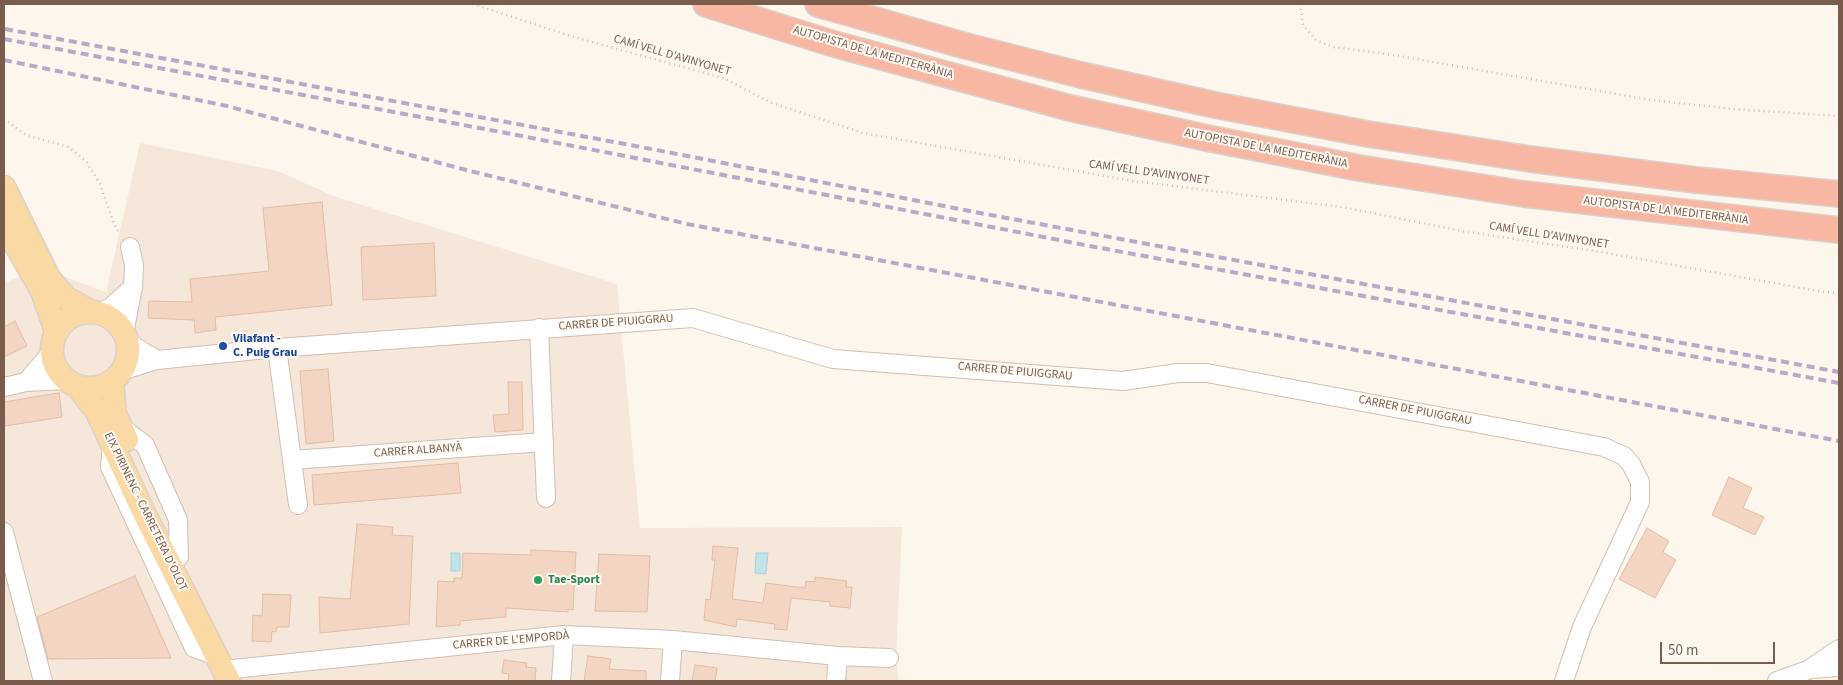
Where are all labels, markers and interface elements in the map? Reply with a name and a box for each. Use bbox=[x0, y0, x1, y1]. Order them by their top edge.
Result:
street label: AUTOPISTA DE LA MEDITERRÀNIA bbox=[791, 23, 955, 83]
street label: CAMÍ VELL D'AVINYONET bbox=[612, 32, 732, 80]
street label: AUTOPISTA DE LA MEDITERRÀNIA bbox=[1183, 126, 1349, 172]
street label: CAMÍ VELL D'AVINYONET bbox=[1088, 157, 1210, 189]
street label: AUTOPISTA DE LA MEDITERRÀNIA bbox=[1583, 194, 1749, 228]
street label: CAMÍ VELL D'AVINYONET bbox=[1488, 219, 1610, 253]
street label: CARRER DE PIUIGGRAU bbox=[558, 312, 674, 334]
place label: Vilafant - C. Puig Grau bbox=[233, 332, 297, 360]
marker: Vilafant - C. Puig Grau bbox=[217, 340, 229, 352]
street label: CARRER DE PIUIGGRAU bbox=[957, 360, 1073, 384]
street label: CARRER DE PIUIGGRAU bbox=[1357, 393, 1473, 429]
street label: EIX PIRINENC - CARRETERA D'OLOT bbox=[100, 430, 190, 594]
street label: CARRER ALBANYÀ bbox=[373, 441, 463, 461]
place label: Tae-Sport bbox=[548, 573, 600, 587]
marker: Tae-Sport bbox=[532, 574, 544, 586]
street label: CARRER DE L'EMPORDÀ bbox=[452, 629, 570, 653]
scale bar bbox=[1663, 632, 1778, 664]
text: 50 m bbox=[1668, 640, 1698, 661]

